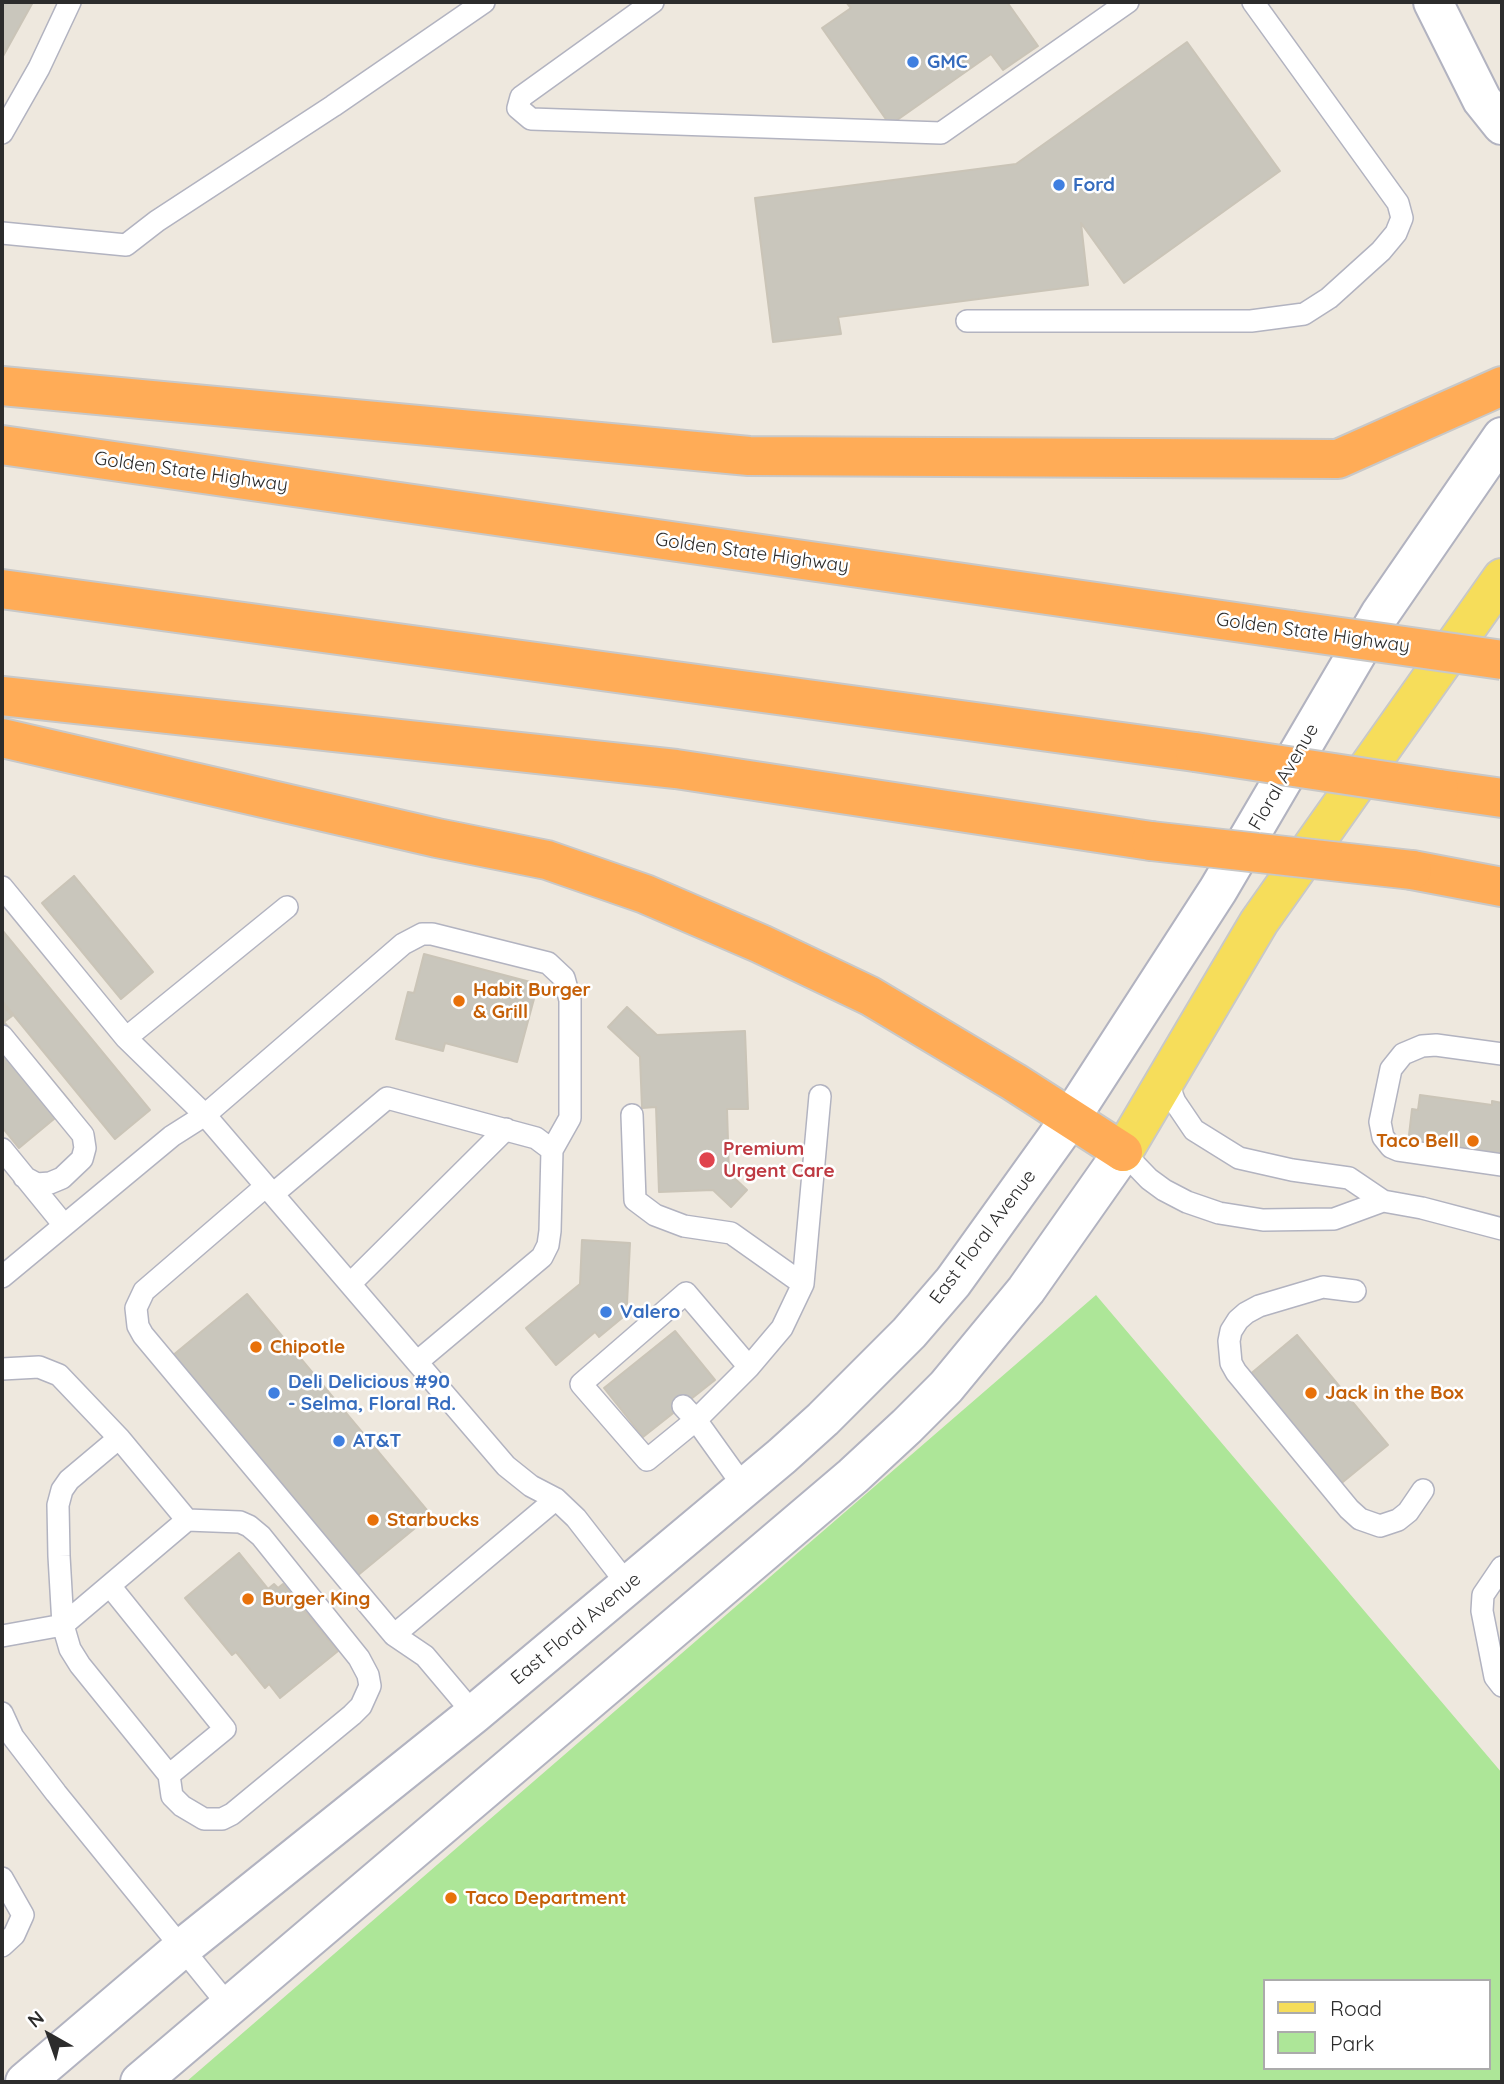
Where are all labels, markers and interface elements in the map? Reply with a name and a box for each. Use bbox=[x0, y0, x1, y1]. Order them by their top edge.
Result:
place label: GMC bbox=[927, 51, 968, 73]
marker: GMC bbox=[905, 54, 921, 70]
place label: Ford bbox=[1073, 174, 1115, 196]
marker: Ford bbox=[1051, 177, 1067, 193]
street label: Golden State Highway bbox=[93, 447, 289, 497]
street label: Golden State Highway bbox=[654, 528, 850, 578]
street label: Golden State Highway bbox=[1215, 608, 1411, 658]
street label: Floral Avenue bbox=[1244, 720, 1324, 834]
place label: Habit Burger & Grill bbox=[473, 979, 591, 1023]
marker: Habit Burger & Grill bbox=[451, 993, 467, 1009]
place label: Taco Bell bbox=[1376, 1130, 1459, 1152]
marker: Taco Bell bbox=[1465, 1133, 1481, 1149]
place label: Premium Urgent Care bbox=[723, 1138, 835, 1182]
marker: Premium Urgent Care bbox=[697, 1150, 717, 1170]
street label: East Floral Avenue bbox=[925, 1165, 1041, 1309]
place label: Valero bbox=[620, 1301, 680, 1323]
marker: Valero bbox=[598, 1304, 614, 1320]
place label: Chipotle bbox=[270, 1336, 345, 1358]
marker: Chipotle bbox=[248, 1339, 264, 1355]
place label: Deli Delicious #90 - Selma, Floral Rd. bbox=[288, 1371, 456, 1415]
place label: Jack in the Box bbox=[1325, 1382, 1464, 1404]
marker: Deli Delicious #90 - Selma, Floral Rd. bbox=[266, 1385, 282, 1401]
marker: Jack in the Box bbox=[1303, 1385, 1319, 1401]
place label: AT&T bbox=[353, 1430, 401, 1452]
marker: AT&T bbox=[331, 1433, 347, 1449]
place label: Starbucks bbox=[387, 1509, 479, 1531]
marker: Starbucks bbox=[365, 1512, 381, 1528]
street label: East Floral Avenue bbox=[506, 1568, 646, 1690]
place label: Burger King bbox=[262, 1588, 370, 1610]
marker: Burger King bbox=[240, 1591, 256, 1607]
place label: Taco Department bbox=[465, 1887, 627, 1909]
marker: Taco Department bbox=[443, 1890, 459, 1906]
legend bbox=[1262, 1979, 1490, 2070]
text: Road bbox=[1330, 1995, 1382, 2021]
north arrow bbox=[14, 2000, 84, 2070]
text: N bbox=[22, 2005, 49, 2033]
text: Park bbox=[1330, 2030, 1374, 2056]

